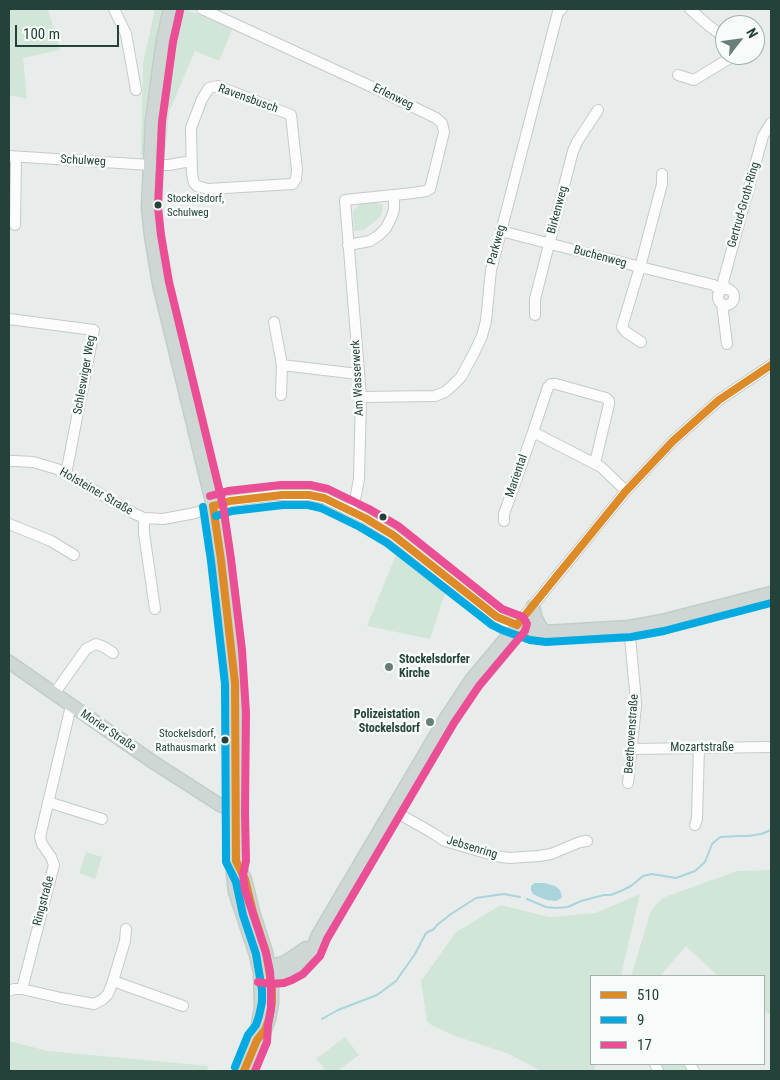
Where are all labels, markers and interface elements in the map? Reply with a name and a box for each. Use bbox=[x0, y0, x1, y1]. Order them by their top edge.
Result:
scale bar bbox=[18, 15, 121, 47]
north arrow bbox=[715, 15, 765, 65]
text: 100 m bbox=[23, 25, 60, 43]
text: N bbox=[743, 25, 761, 41]
street label: Erlenweg bbox=[370, 81, 416, 113]
street label: Ravensbusch bbox=[216, 82, 280, 116]
street label: Schulweg bbox=[60, 153, 106, 169]
street label: Gertrud-Groth-Ring bbox=[725, 161, 763, 249]
street label: Birkenweg bbox=[545, 184, 571, 236]
place label: Stockelsdorf, Schulweg bbox=[167, 192, 224, 218]
marker: Stockelsdorf, Schulweg bbox=[153, 200, 163, 210]
street label: Parkweg bbox=[485, 223, 509, 267]
street label: Buchenweg bbox=[572, 243, 628, 271]
street label: Schleswiger Weg bbox=[71, 334, 99, 416]
street label: Am Wasserwerk bbox=[349, 340, 367, 416]
street label: Mariental bbox=[503, 453, 531, 499]
street label: Holsteiner Straße bbox=[57, 465, 135, 519]
unlabelled marker bbox=[378, 512, 388, 522]
place label: Stockelsdorfer Kirche bbox=[399, 653, 470, 681]
marker: Stockelsdorfer Kirche bbox=[383, 661, 395, 673]
street label: Beethovenstraße bbox=[622, 694, 642, 774]
street label: Morier Straße bbox=[77, 707, 139, 755]
place label: Polizeistation Stockelsdorf bbox=[354, 708, 420, 736]
marker: Polizeistation Stockelsdorf bbox=[424, 716, 436, 728]
place label: Stockelsdorf, Rathausmarkt bbox=[156, 727, 216, 753]
marker: Stockelsdorf, Rathausmarkt bbox=[220, 735, 230, 745]
street label: Mozartstraße bbox=[670, 741, 734, 755]
street label: Jebsenring bbox=[445, 833, 499, 863]
street label: Ringstraße bbox=[30, 875, 58, 927]
legend bbox=[590, 975, 765, 1065]
text: 510 bbox=[637, 986, 659, 1004]
text: 9 bbox=[637, 1011, 644, 1029]
text: 17 bbox=[637, 1036, 652, 1054]

